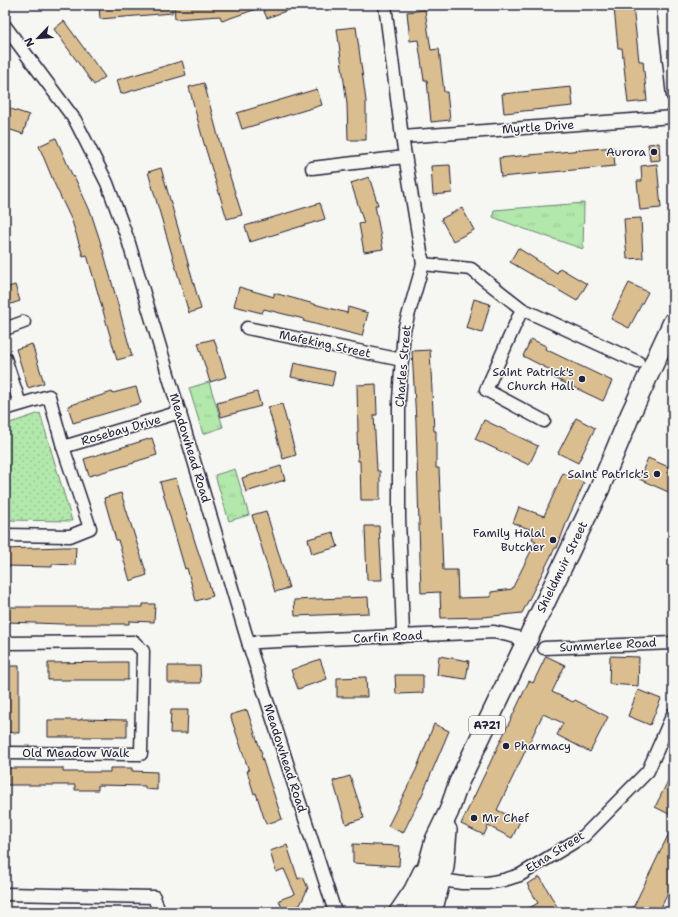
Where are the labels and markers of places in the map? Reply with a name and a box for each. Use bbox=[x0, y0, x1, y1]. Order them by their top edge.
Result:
place label: Aurora bbox=[606, 144, 647, 160]
marker: Aurora bbox=[649, 147, 659, 157]
place label: Saint Patrick's Church Hall bbox=[492, 364, 574, 394]
marker: Saint Patrick's Church Hall bbox=[577, 374, 587, 384]
place label: Saint Patrick's bbox=[567, 466, 649, 482]
marker: Saint Patrick's bbox=[652, 469, 662, 479]
place label: Family Halal Butcher bbox=[473, 525, 545, 555]
marker: Family Halal Butcher bbox=[548, 535, 558, 545]
place label: Pharmacy bbox=[514, 738, 571, 754]
marker: Pharmacy bbox=[501, 741, 511, 751]
place label: Mr Chef bbox=[482, 810, 529, 826]
marker: Mr Chef bbox=[469, 813, 479, 823]

